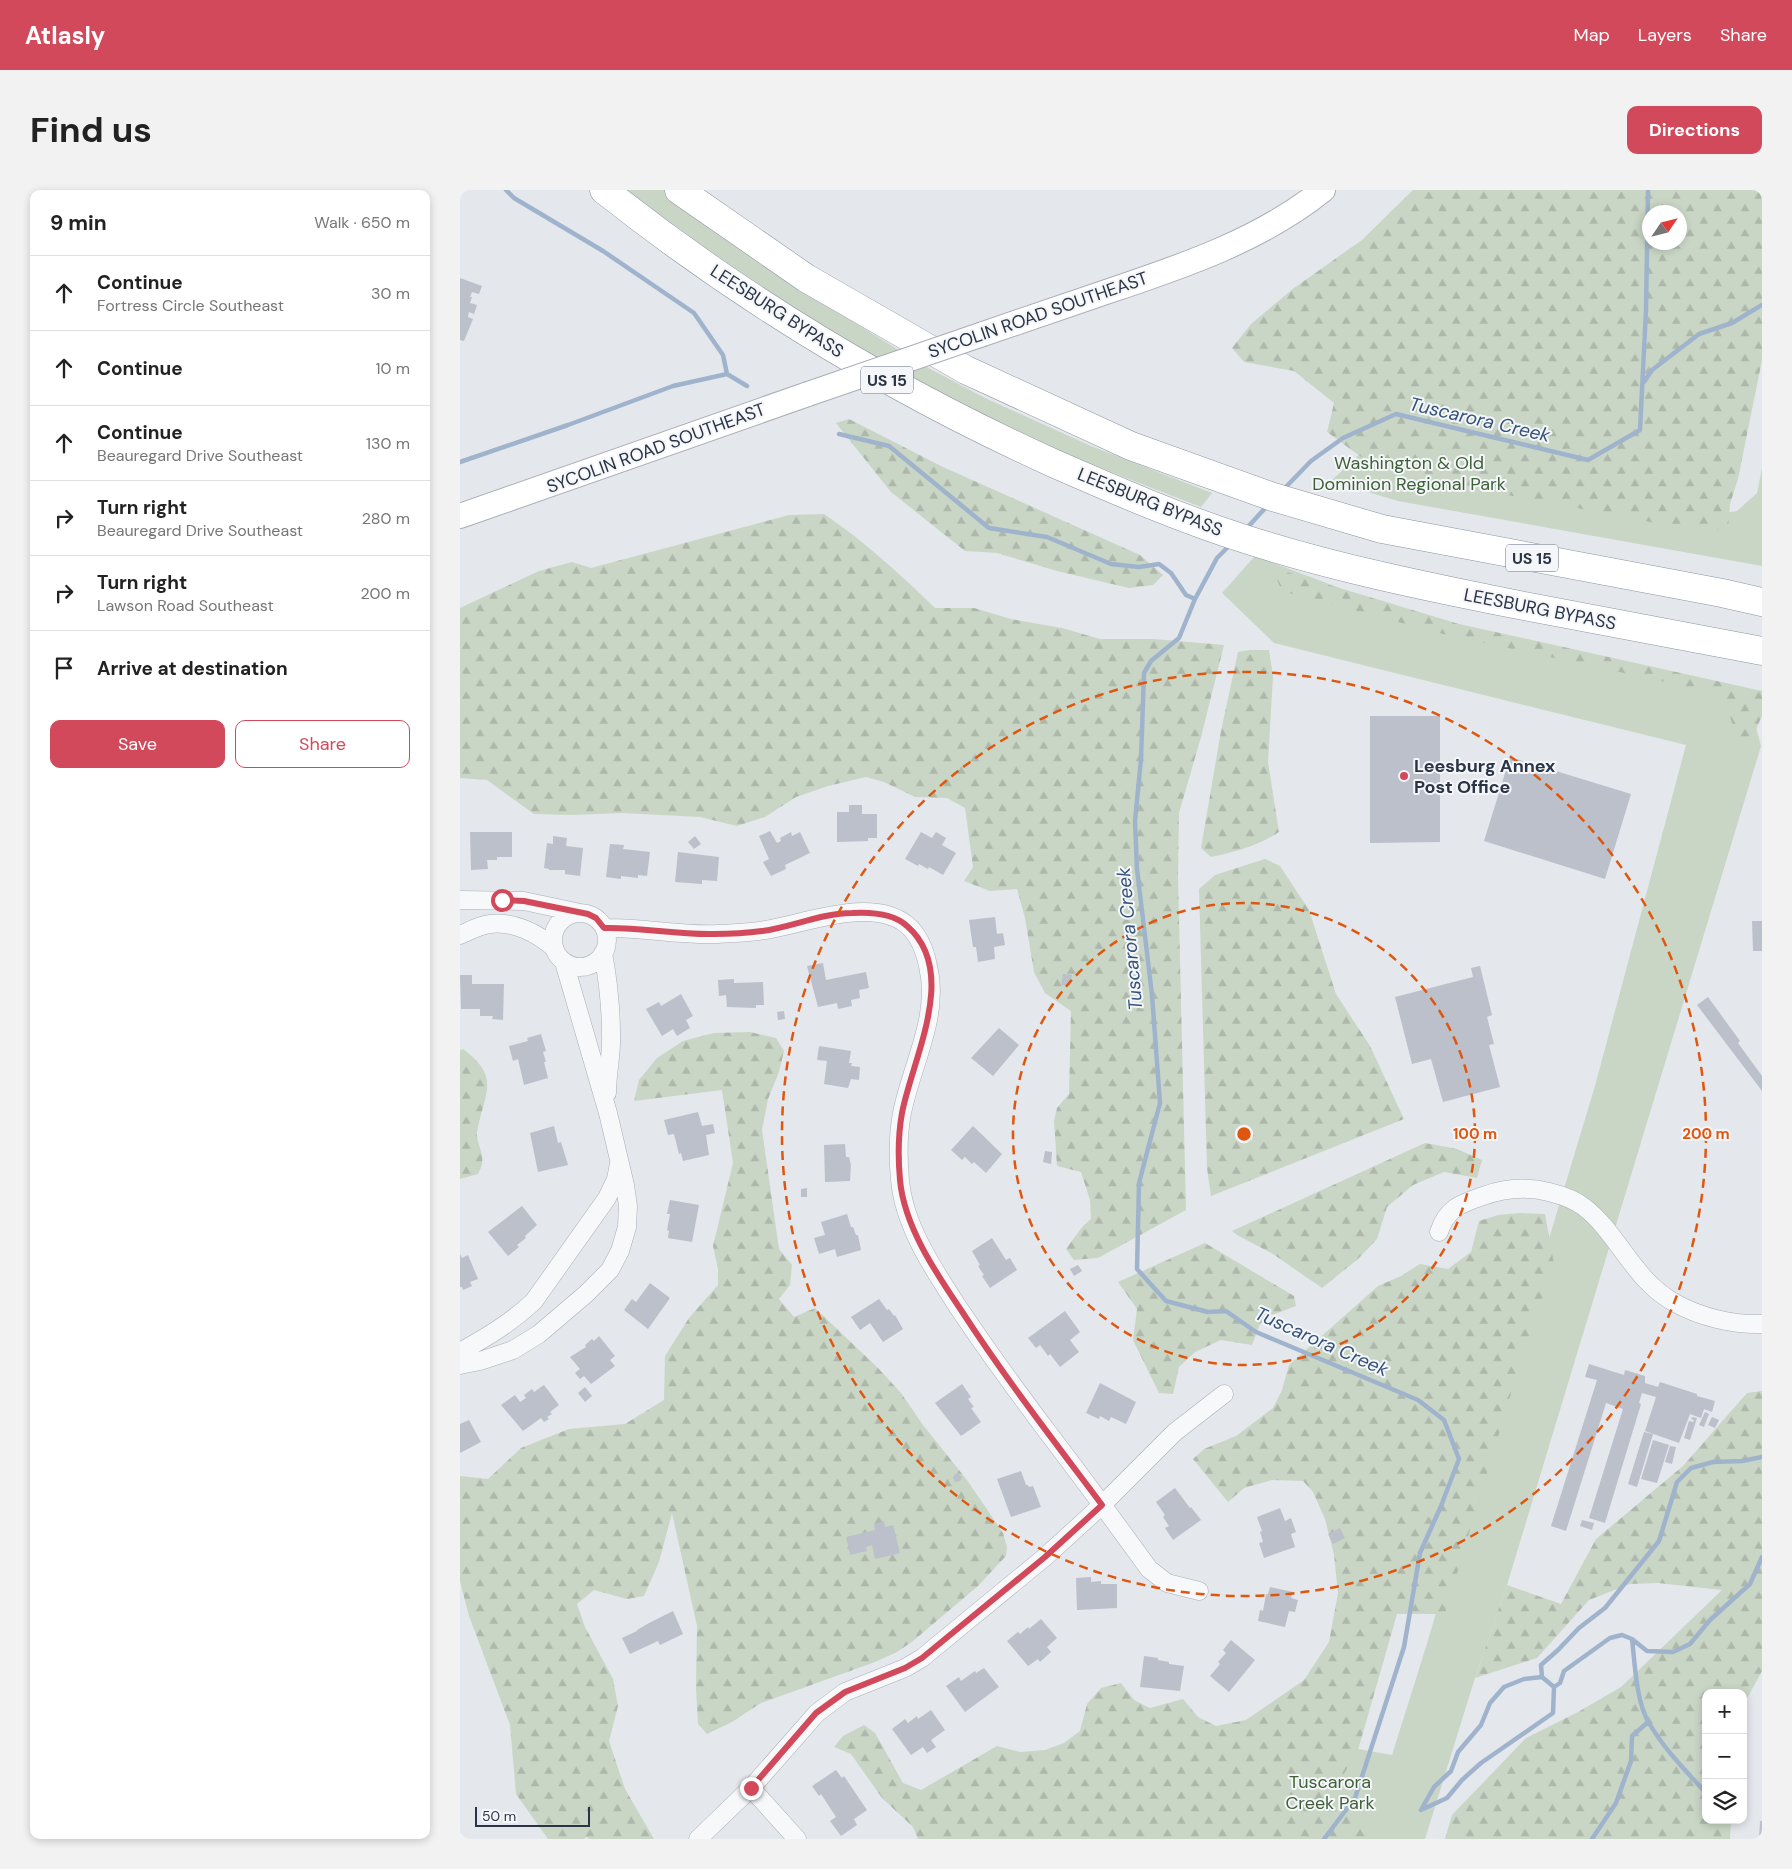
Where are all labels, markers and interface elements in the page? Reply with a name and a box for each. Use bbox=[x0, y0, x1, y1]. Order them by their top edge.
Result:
text: Atlasly bbox=[25, 20, 105, 51]
text: Map bbox=[1574, 23, 1610, 47]
text: Layers bbox=[1638, 23, 1692, 47]
text: Share bbox=[1720, 23, 1767, 47]
button: Directions bbox=[1627, 106, 1762, 154]
text: Find us bbox=[30, 107, 152, 153]
north arrow bbox=[1642, 205, 1687, 250]
text: 9 min bbox=[50, 209, 107, 237]
text: Walk · 650 m bbox=[314, 212, 410, 233]
street label: LEESBURG BYPASS bbox=[706, 259, 848, 363]
street label: SYCOLIN ROAD SOUTHEAST bbox=[925, 266, 1151, 364]
text: Continue bbox=[97, 270, 183, 295]
icon: ahead bbox=[50, 279, 78, 307]
text: 30 m bbox=[371, 283, 410, 304]
text: Fortress Circle Southeast bbox=[97, 295, 284, 316]
icon: ahead bbox=[50, 354, 78, 382]
text: Continue bbox=[97, 356, 183, 381]
text: 10 m bbox=[376, 358, 410, 379]
road number: US 15 bbox=[861, 366, 913, 394]
water label: Tuscarora Creek bbox=[1407, 391, 1553, 448]
street label: SYCOLIN ROAD SOUTHEAST bbox=[543, 397, 769, 499]
text: Continue bbox=[97, 420, 183, 445]
icon: ahead bbox=[50, 429, 78, 457]
text: 130 m bbox=[366, 433, 410, 454]
text: Beauregard Drive Southeast bbox=[97, 445, 303, 466]
park label: Washington & Old Dominion Regional Park bbox=[1312, 451, 1506, 496]
street label: LEESBURG BYPASS bbox=[1074, 462, 1226, 542]
text: Turn right bbox=[97, 495, 187, 520]
icon: right bbox=[50, 504, 78, 532]
text: 280 m bbox=[362, 508, 410, 529]
text: Beauregard Drive Southeast bbox=[97, 520, 303, 541]
road number: US 15 bbox=[1506, 544, 1558, 572]
text: Turn right bbox=[97, 570, 187, 595]
icon: right bbox=[50, 579, 78, 607]
street label: LEESBURG BYPASS bbox=[1462, 582, 1618, 636]
text: 200 m bbox=[361, 583, 410, 604]
text: Lawson Road Southeast bbox=[97, 595, 274, 616]
icon: arrive bbox=[50, 654, 78, 682]
text: Arrive at destination bbox=[97, 656, 288, 681]
button: Save bbox=[50, 720, 225, 768]
button: Share bbox=[235, 720, 410, 768]
place label: Leesburg Annex Post Office bbox=[1414, 754, 1555, 799]
marker: Leesburg Annex Post Office bbox=[1398, 770, 1410, 782]
water label: Tuscarora Creek bbox=[1111, 866, 1148, 1012]
route start bbox=[491, 889, 514, 912]
text: 100 m bbox=[1453, 1124, 1497, 1144]
text: 200 m bbox=[1682, 1124, 1730, 1144]
centre of rings bbox=[1235, 1125, 1253, 1143]
water label: Tuscarora Creek bbox=[1251, 1301, 1393, 1382]
map controls bbox=[1702, 1689, 1747, 1824]
button: + bbox=[1702, 1689, 1747, 1734]
button: − bbox=[1702, 1734, 1747, 1779]
park label: Tuscarora Creek Park bbox=[1285, 1770, 1375, 1815]
route end bbox=[740, 1777, 763, 1800]
button: layers bbox=[1702, 1779, 1747, 1824]
scale bar bbox=[475, 1804, 590, 1827]
text: 50 m bbox=[482, 1807, 516, 1825]

